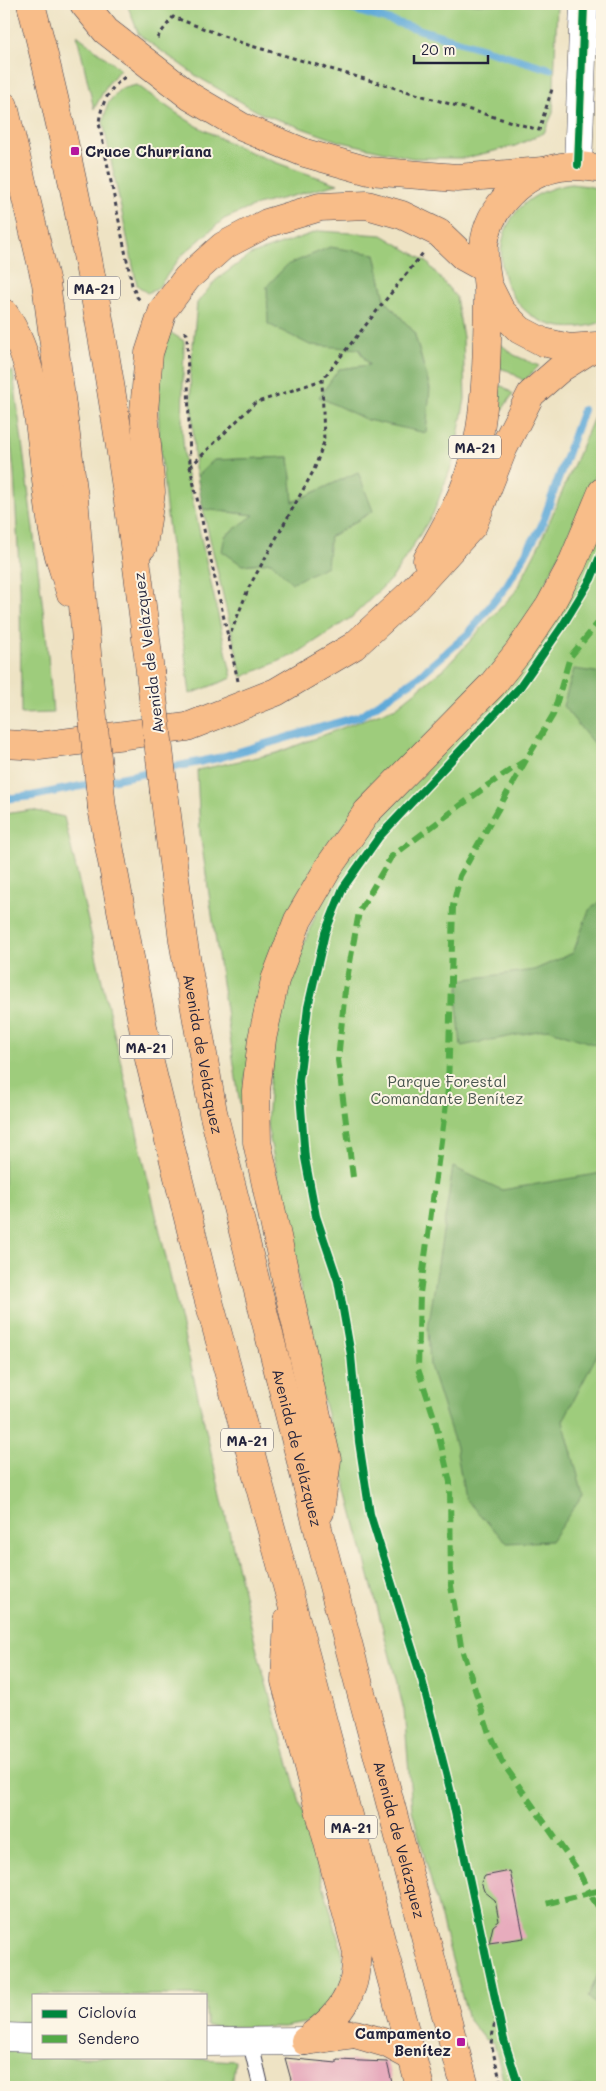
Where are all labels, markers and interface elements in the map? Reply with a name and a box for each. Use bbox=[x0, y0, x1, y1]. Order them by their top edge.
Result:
scale bar bbox=[414, 32, 487, 64]
text: 20 m bbox=[421, 39, 455, 59]
place label: Cruce Churriana bbox=[85, 141, 212, 161]
marker: Cruce Churriana bbox=[69, 145, 81, 157]
road number: MA-21 bbox=[68, 276, 120, 300]
road number: MA-21 bbox=[449, 436, 501, 458]
street label: Avenida de Velázquez bbox=[128, 571, 168, 735]
street label: Avenida de Velázquez bbox=[179, 972, 228, 1136]
road number: MA-21 bbox=[120, 1036, 172, 1058]
park label: Parque Forestal Comandante Benítez bbox=[371, 1071, 523, 1108]
street label: Avenida de Velázquez bbox=[268, 1367, 327, 1529]
road number: MA-21 bbox=[221, 1428, 273, 1452]
street label: Avenida de Velázquez bbox=[369, 1759, 430, 1921]
road number: MA-21 bbox=[325, 1815, 377, 1838]
legend bbox=[32, 1994, 208, 2058]
text: Ciclovía bbox=[78, 2002, 137, 2022]
place label: Campamento Benítez bbox=[355, 2023, 452, 2060]
text: Sendero bbox=[78, 2028, 139, 2048]
marker: Campamento Benítez bbox=[455, 2036, 467, 2048]

